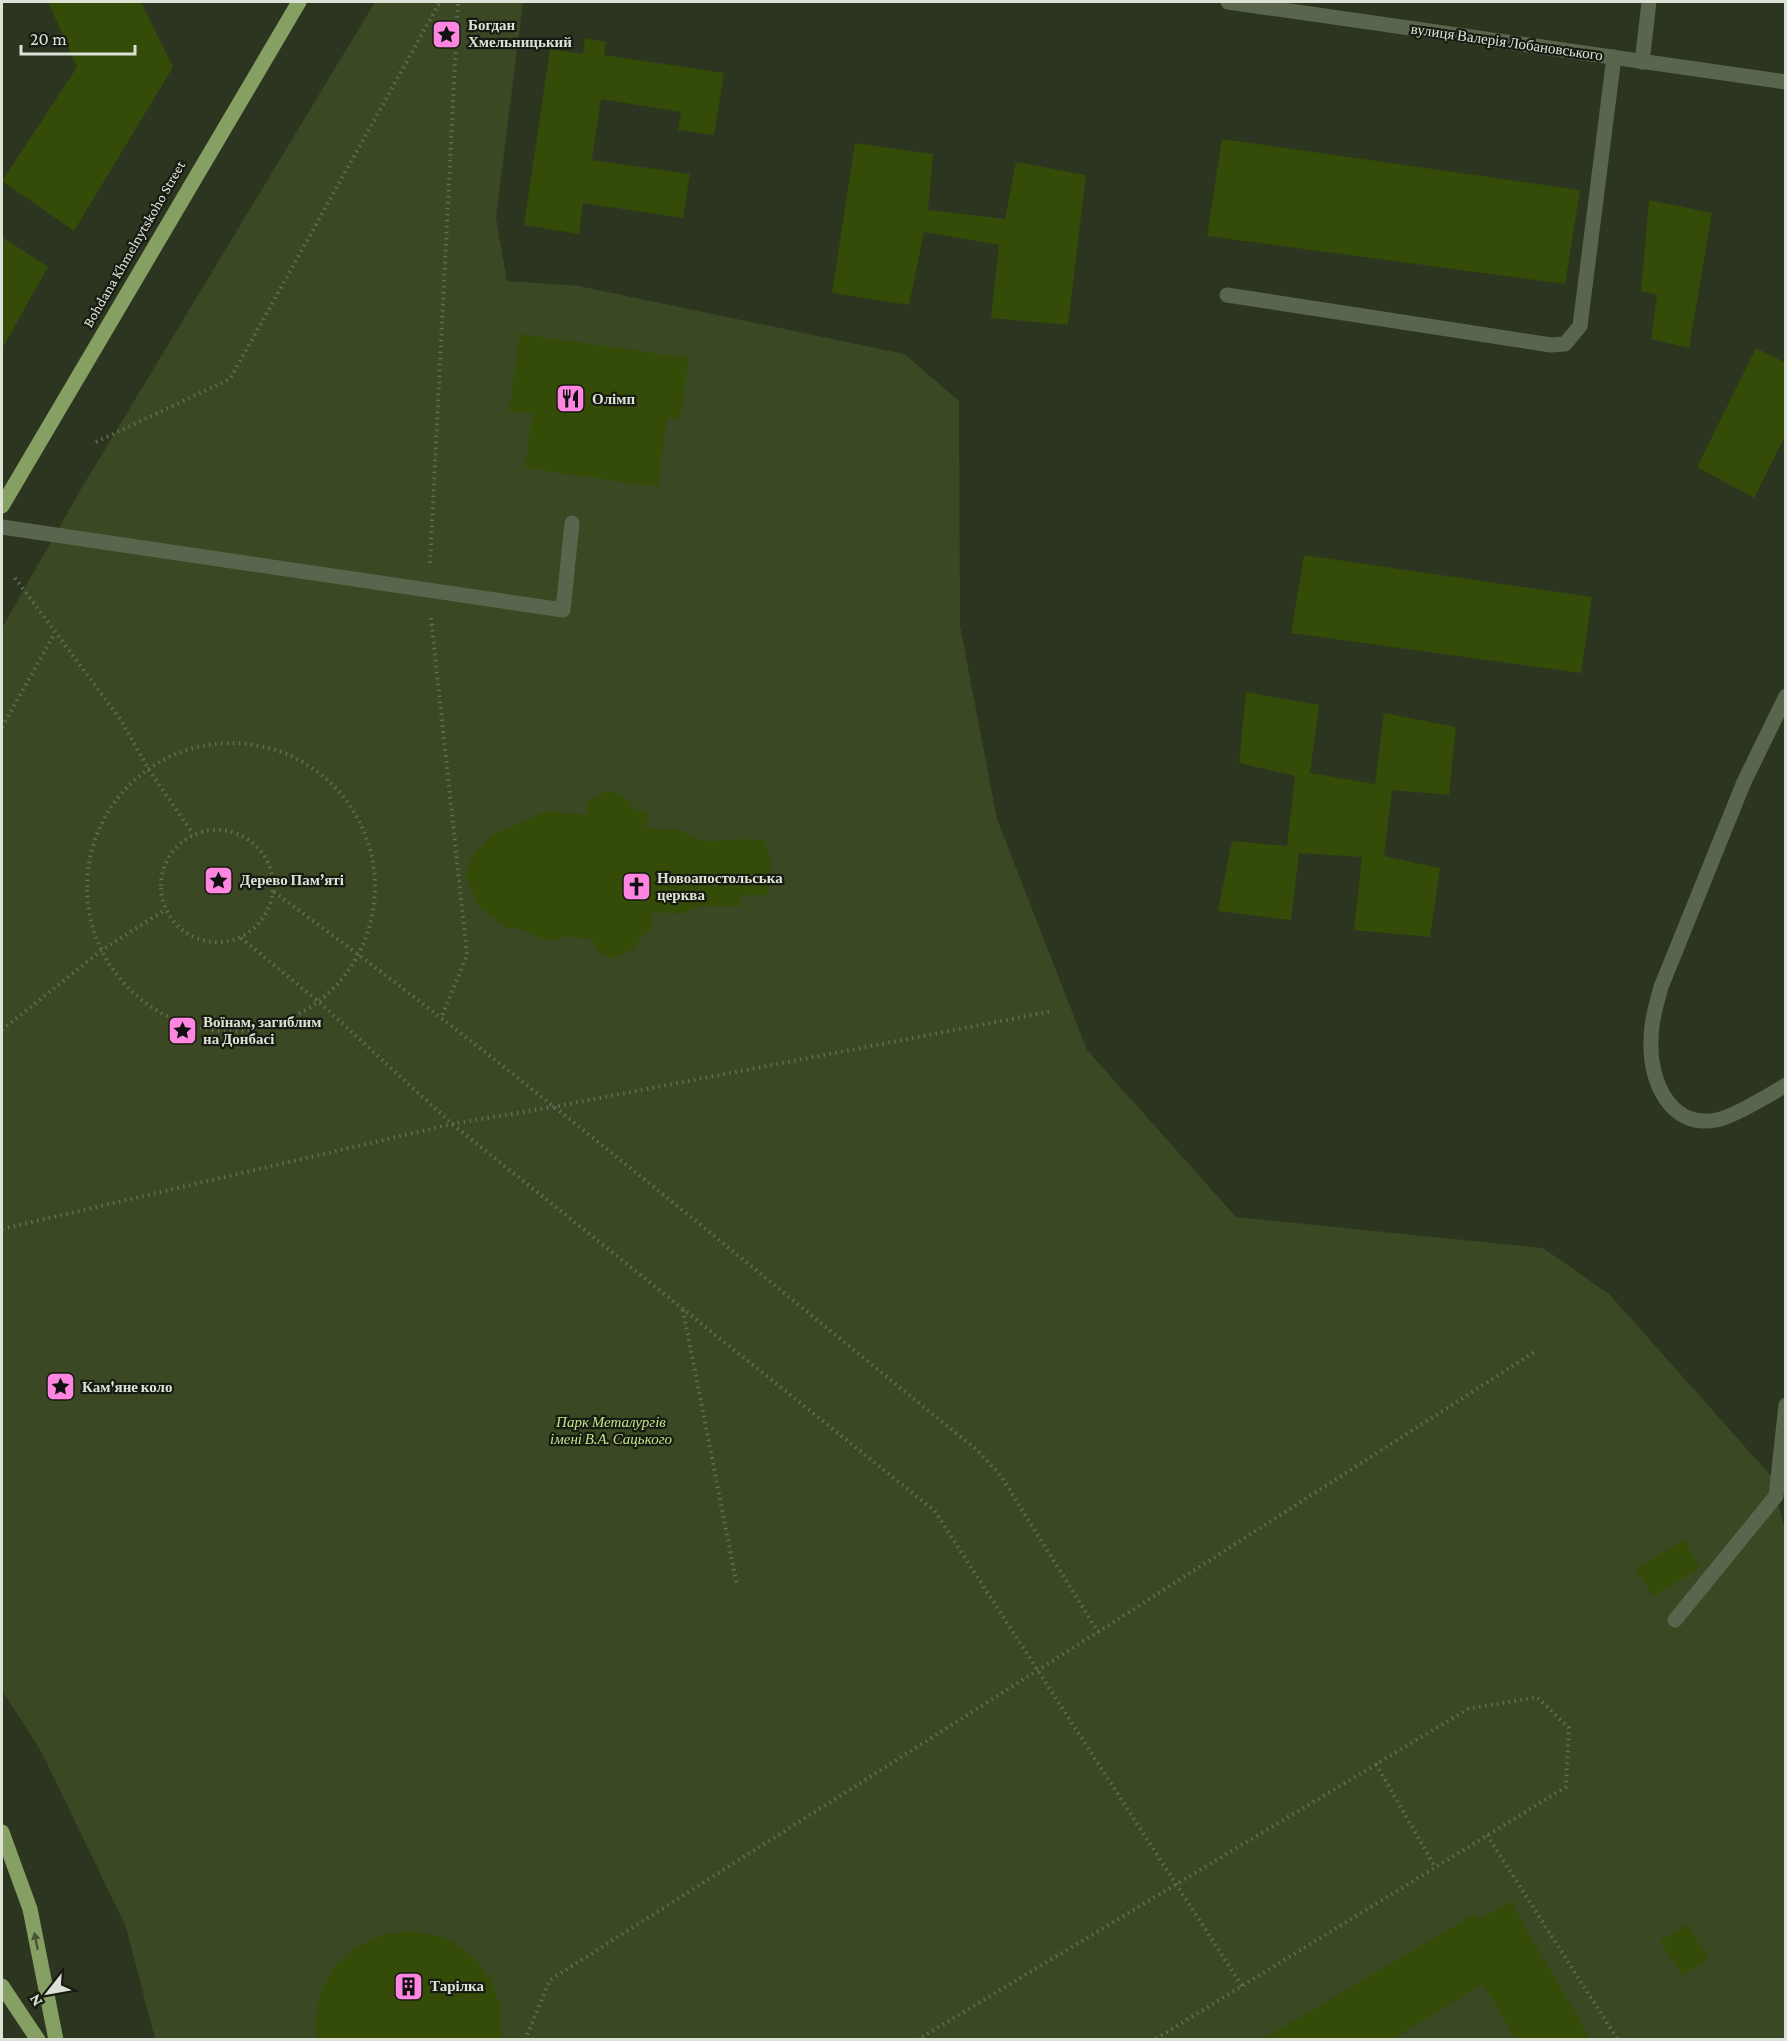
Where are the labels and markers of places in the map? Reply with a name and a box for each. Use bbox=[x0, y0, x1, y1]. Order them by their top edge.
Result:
place label: Богдан Хмельницький bbox=[468, 17, 572, 50]
place icon: Богдан Хмельницький bbox=[431, 18, 463, 50]
restaurant icon: Олімп bbox=[555, 383, 587, 415]
place label: Олімп bbox=[592, 391, 635, 407]
place icon: Дерево Пам’яті bbox=[203, 864, 235, 896]
place label: Новоапостольська церква bbox=[657, 870, 783, 903]
church icon: Новоапостольська церква bbox=[620, 871, 652, 903]
place label: Дерево Пам’яті bbox=[240, 872, 344, 888]
place label: Воїнам, загиблим на Донбасі bbox=[203, 1014, 321, 1047]
place icon: Воїнам, загиблим на Донбасі bbox=[166, 1015, 198, 1047]
place icon: Кам'яне коло bbox=[45, 1371, 77, 1403]
place label: Кам'яне коло bbox=[82, 1379, 173, 1395]
building icon: Тарілка bbox=[393, 1970, 425, 2002]
place label: Тарілка bbox=[430, 1978, 484, 1994]

